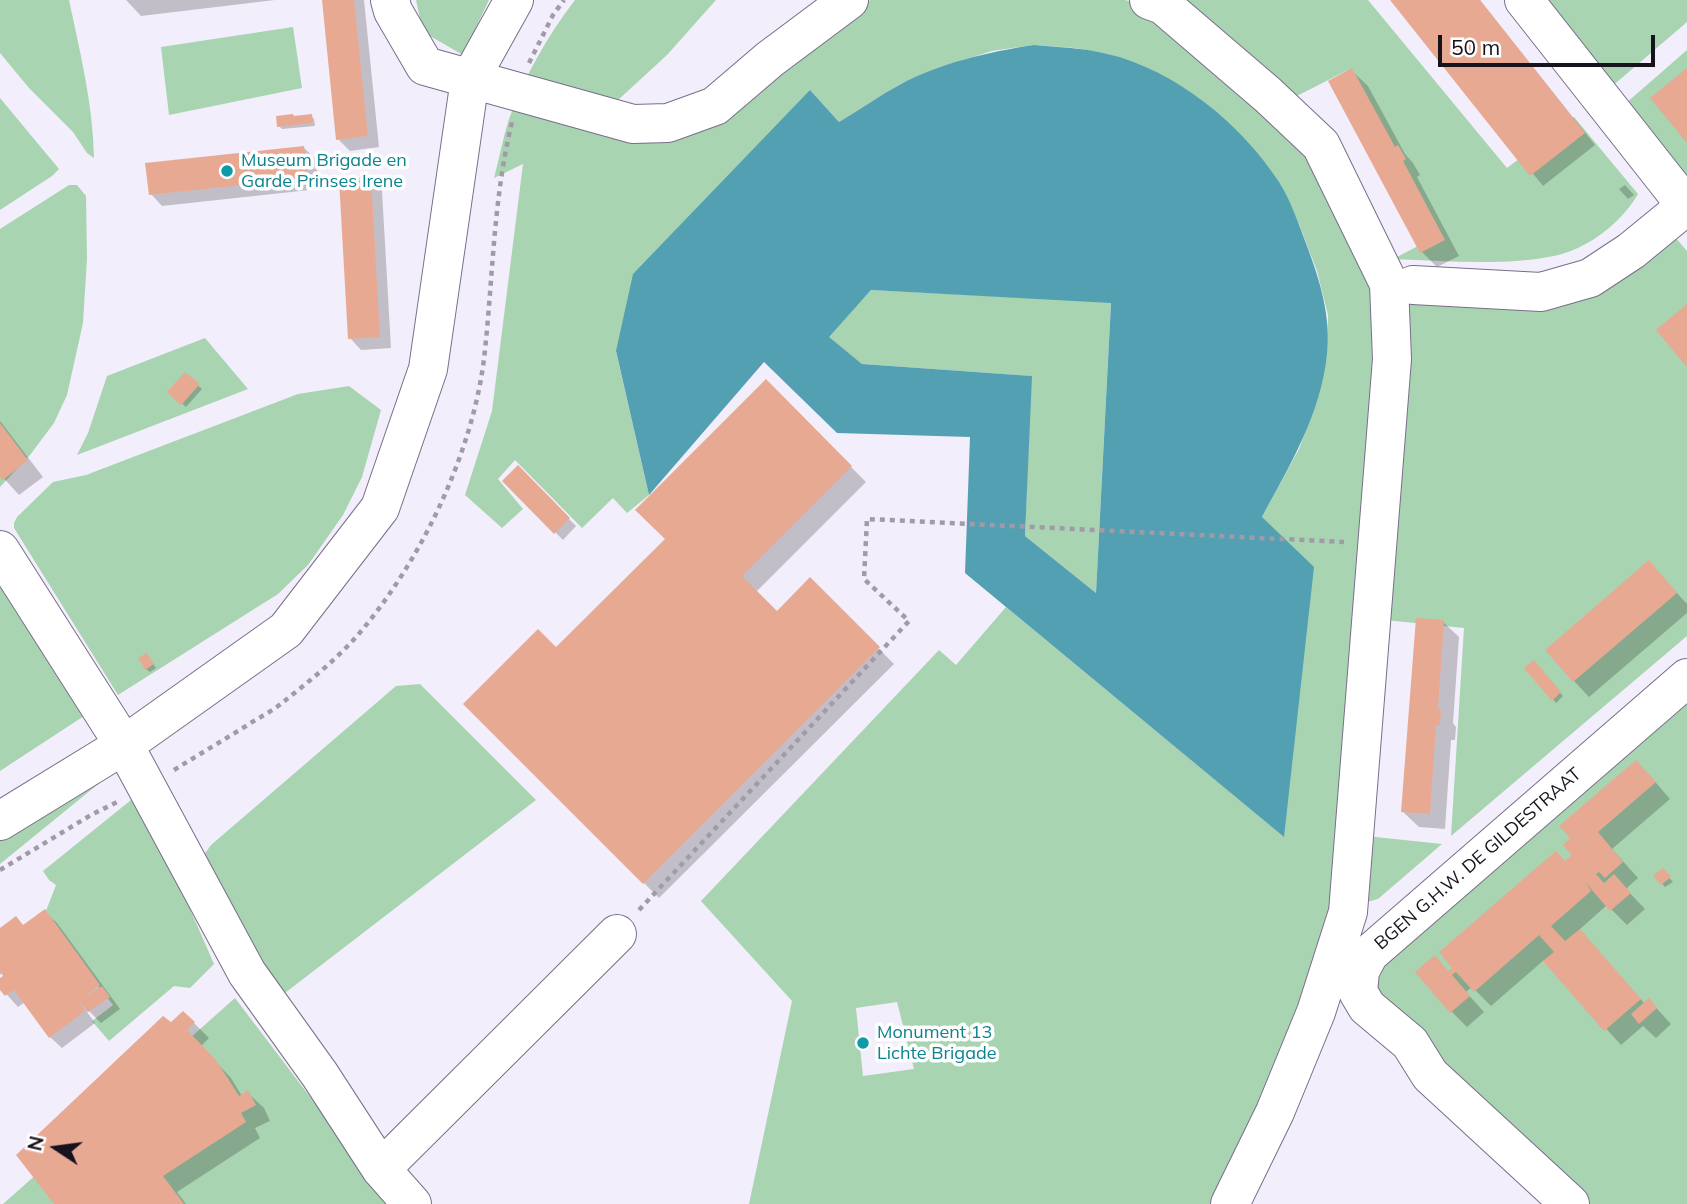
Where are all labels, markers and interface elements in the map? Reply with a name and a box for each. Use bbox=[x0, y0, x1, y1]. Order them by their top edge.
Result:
scale bar bbox=[1442, 21, 1659, 65]
text: 50 m bbox=[1451, 34, 1500, 60]
place label: Museum Brigade en Garde Prinses Irene bbox=[241, 150, 407, 192]
marker: Museum Brigade en Garde Prinses Irene bbox=[219, 163, 235, 179]
street label: BGEN G.H.W. DE GILDESTRAAT bbox=[1370, 763, 1586, 955]
place label: Monument 13 Lichte Brigade bbox=[877, 1022, 997, 1064]
marker: Monument 13 Lichte Brigade bbox=[855, 1035, 871, 1051]
north arrow bbox=[21, 1113, 91, 1183]
text: N bbox=[22, 1134, 49, 1153]

